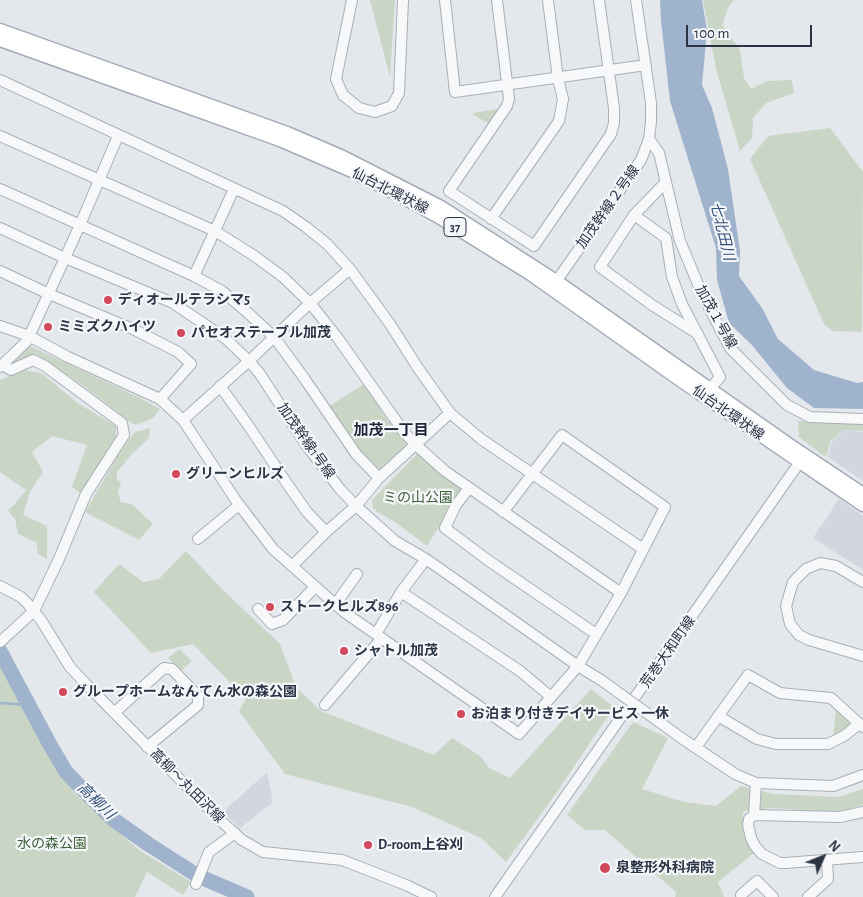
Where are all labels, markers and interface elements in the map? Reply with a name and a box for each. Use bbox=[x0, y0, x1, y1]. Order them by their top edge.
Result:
scale bar bbox=[688, 15, 814, 47]
text: 100 m bbox=[694, 26, 729, 41]
street label: 加茂幹線２号線 bbox=[573, 162, 643, 252]
street label: 仙台北環状線 bbox=[349, 164, 431, 218]
water label: 七北田川 bbox=[706, 200, 738, 262]
road number: 37 bbox=[444, 218, 466, 236]
street label: 加茂１号線 bbox=[692, 282, 740, 352]
place label: ディオールテラシマ5 bbox=[118, 292, 250, 308]
marker: ディオールテラシマ5 bbox=[102, 294, 114, 306]
place label: ミミズクハイツ bbox=[58, 319, 156, 335]
marker: ミミズクハイツ bbox=[42, 321, 54, 333]
place label: パセオステーブル加茂 bbox=[191, 325, 331, 341]
marker: パセオステーブル加茂 bbox=[175, 327, 187, 339]
street label: 仙台北環状線 bbox=[689, 382, 767, 444]
street label: 加茂幹線1号線 bbox=[274, 400, 338, 482]
district label: 加茂一丁目 bbox=[354, 421, 428, 439]
place label: グリーンヒルズ bbox=[186, 466, 284, 482]
marker: グリーンヒルズ bbox=[170, 468, 182, 480]
park label: ミの山公園 bbox=[383, 490, 453, 506]
place label: ストークヒルズ896 bbox=[280, 599, 398, 615]
marker: ストークヒルズ896 bbox=[264, 601, 276, 613]
street label: 荒巻大和町線 bbox=[637, 613, 699, 691]
place label: シャトル加茂 bbox=[354, 643, 438, 659]
marker: シャトル加茂 bbox=[338, 645, 350, 657]
place label: グループホームなんてん水の森公園 bbox=[73, 684, 297, 700]
marker: グループホームなんてん水の森公園 bbox=[57, 686, 69, 698]
place label: お泊まり付きデイサービス 一休 bbox=[471, 706, 669, 722]
marker: お泊まり付きデイサービス 一休 bbox=[455, 708, 467, 720]
street label: 高柳～丸田沢線 bbox=[146, 745, 228, 827]
water label: 高柳川 bbox=[74, 779, 118, 823]
north arrow bbox=[798, 832, 848, 882]
park label: 水の森公園 bbox=[17, 836, 87, 852]
place label: D-room上谷刈 bbox=[378, 837, 463, 853]
text: N bbox=[825, 838, 842, 855]
marker: D-room上谷刈 bbox=[362, 839, 374, 851]
place label: 泉整形外科病院 bbox=[616, 860, 714, 876]
marker: 泉整形外科病院 bbox=[598, 861, 612, 875]

